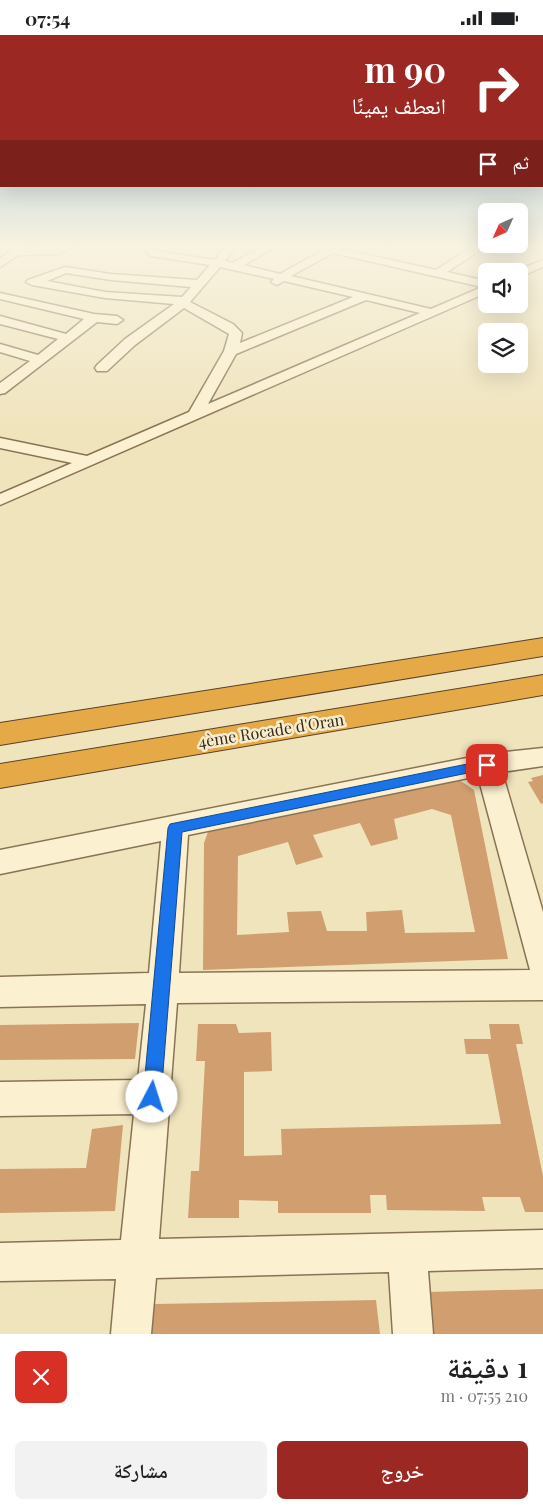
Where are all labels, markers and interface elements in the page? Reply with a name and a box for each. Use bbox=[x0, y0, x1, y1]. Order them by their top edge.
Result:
text: 07:54 bbox=[25, 5, 70, 31]
text: 90 m bbox=[364, 45, 446, 92]
icon: right bbox=[464, 55, 529, 120]
text: انعطف يمينًا bbox=[352, 90, 446, 120]
text: ثم bbox=[512, 148, 529, 174]
icon: arrive bbox=[474, 150, 502, 178]
north arrow bbox=[478, 203, 528, 253]
map controls bbox=[478, 203, 528, 373]
button: sound bbox=[478, 263, 528, 313]
button: layers bbox=[478, 323, 528, 373]
street label: 4ème Rocade d'Oran bbox=[197, 708, 346, 752]
pin bbox=[466, 744, 508, 786]
icon: arrive bbox=[473, 751, 501, 779]
position arrow bbox=[125, 1070, 177, 1122]
text: 1 دقيقة bbox=[447, 1346, 528, 1386]
button: close bbox=[15, 1351, 67, 1403]
text: 210 m · 07:55 bbox=[441, 1385, 528, 1406]
button: مشاركة bbox=[15, 1441, 267, 1499]
button: خروج bbox=[277, 1441, 528, 1499]

